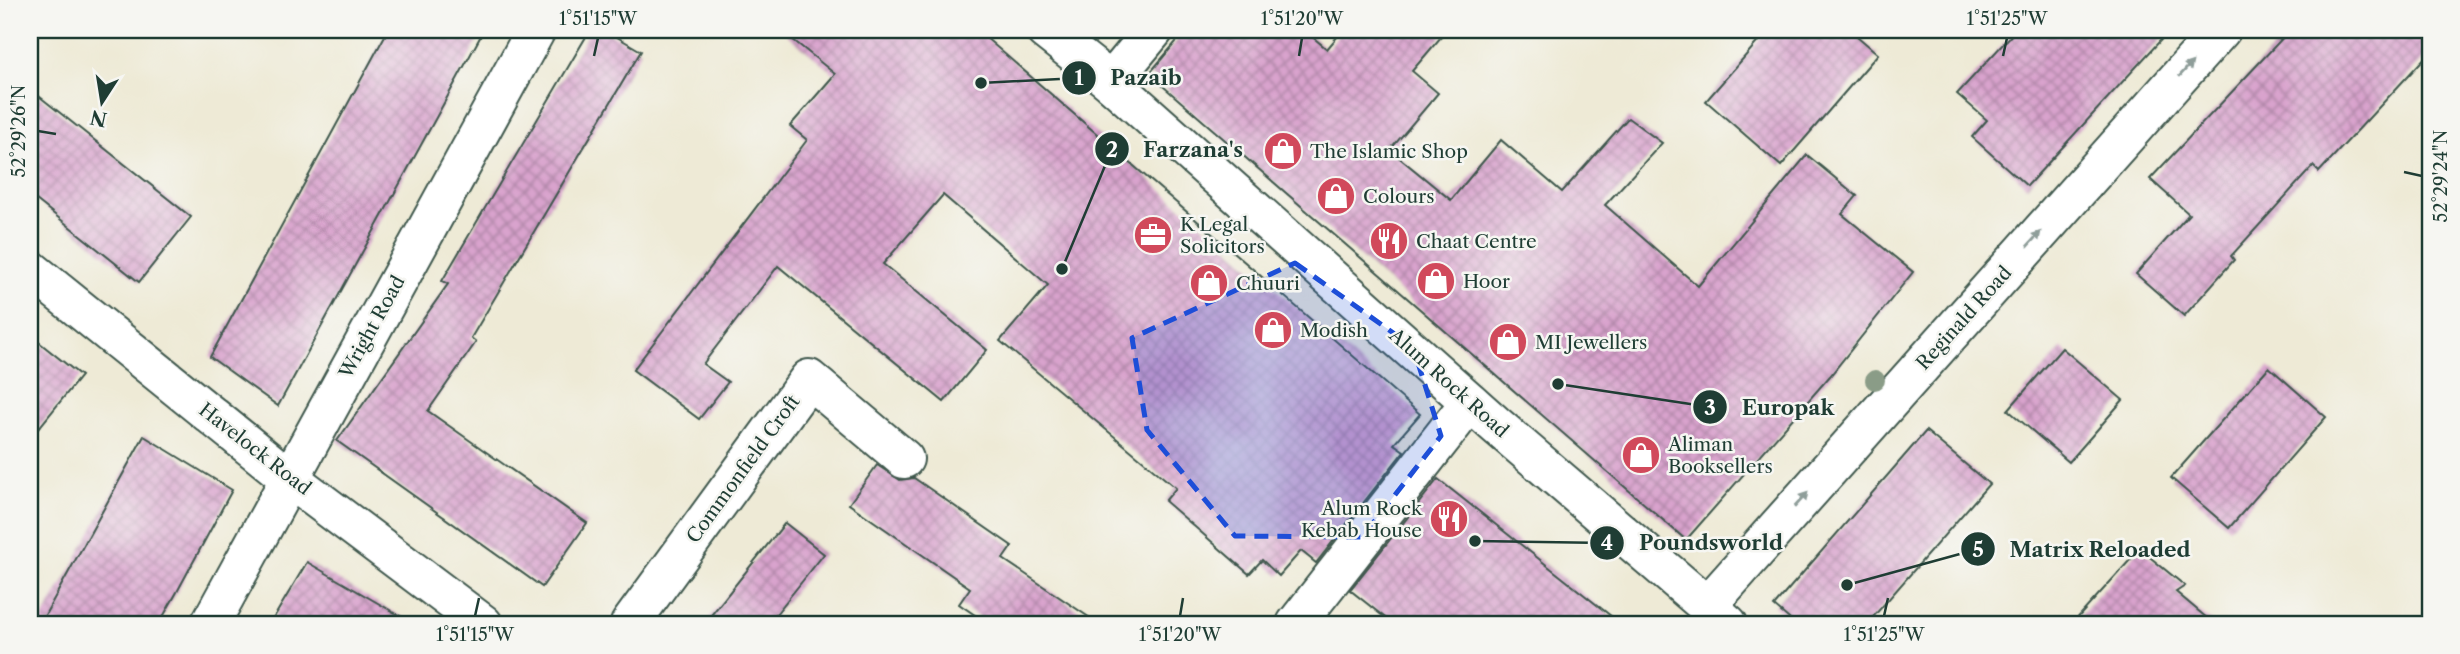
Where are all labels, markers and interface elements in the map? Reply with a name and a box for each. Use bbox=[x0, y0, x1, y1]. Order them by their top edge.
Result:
text: 1°51'15"W bbox=[559, 8, 638, 30]
text: 1°51'20"W bbox=[1261, 8, 1345, 30]
text: 1°51'25"W bbox=[1967, 8, 2049, 30]
callout: Pazaib bbox=[1061, 57, 1196, 99]
one-way arrow bbox=[2177, 61, 2193, 78]
text: 1 bbox=[1074, 65, 1084, 90]
text: Pazaib bbox=[1110, 65, 1182, 90]
north arrow bbox=[66, 66, 136, 136]
text: 52°29'26"N bbox=[8, 84, 30, 177]
text: N bbox=[88, 105, 109, 131]
callout: Farzana's bbox=[1094, 128, 1257, 170]
text: 52°29'24"N bbox=[2430, 129, 2452, 222]
shop icon: The Islamic Shop bbox=[1262, 130, 1304, 172]
text: 2 bbox=[1106, 137, 1118, 162]
text: Farzana's bbox=[1143, 137, 1243, 162]
place label: The Islamic Shop bbox=[1310, 140, 1468, 163]
shop icon: Colours bbox=[1315, 175, 1357, 217]
place label: Colours bbox=[1363, 185, 1435, 208]
place label: K Legal Solicitors bbox=[1180, 213, 1265, 258]
office icon: K Legal Solicitors bbox=[1132, 214, 1174, 256]
restaurant icon: Chaat Centre bbox=[1368, 220, 1410, 262]
place label: Chaat Centre bbox=[1416, 230, 1537, 253]
one-way arrow bbox=[2026, 230, 2042, 248]
shop icon: Hoor bbox=[1415, 260, 1457, 302]
street label: Reginald Road bbox=[1911, 261, 2017, 375]
shop icon: Chuuri bbox=[1188, 262, 1230, 304]
place label: Hoor bbox=[1463, 270, 1510, 293]
street label: Wright Road bbox=[334, 271, 410, 383]
place label: Chuuri bbox=[1236, 272, 1300, 295]
shop icon: Modish bbox=[1252, 309, 1294, 351]
place label: Modish bbox=[1300, 319, 1368, 342]
shop icon: MI Jewellers bbox=[1487, 321, 1529, 363]
street label: Alum Rock Road bbox=[1384, 323, 1514, 443]
place label: MI Jewellers bbox=[1535, 331, 1647, 354]
callout: Europak bbox=[1693, 386, 1848, 428]
street label: Commonfield Croft bbox=[682, 391, 804, 547]
text: 3 bbox=[1704, 395, 1716, 420]
text: Europak bbox=[1742, 395, 1835, 420]
street label: Havelock Road bbox=[194, 398, 316, 500]
place label: Aliman Booksellers bbox=[1667, 433, 1773, 478]
shop icon: Aliman Booksellers bbox=[1620, 434, 1662, 476]
one-way arrow bbox=[1793, 492, 1809, 509]
place label: Alum Rock Kebab House bbox=[1301, 497, 1423, 542]
restaurant icon: Alum Rock Kebab House bbox=[1428, 498, 1470, 540]
callout: Poundsworld bbox=[1590, 522, 1797, 564]
callout: Matrix Reloaded bbox=[1960, 528, 2205, 570]
text: 4 bbox=[1601, 530, 1613, 555]
text: Poundsworld bbox=[1639, 530, 1783, 555]
text: 5 bbox=[1972, 537, 1984, 562]
text: Matrix Reloaded bbox=[2009, 537, 2191, 562]
text: 1°51'15"W bbox=[436, 624, 515, 646]
text: 1°51'20"W bbox=[1139, 624, 1223, 646]
text: 1°51'25"W bbox=[1844, 624, 1926, 646]

